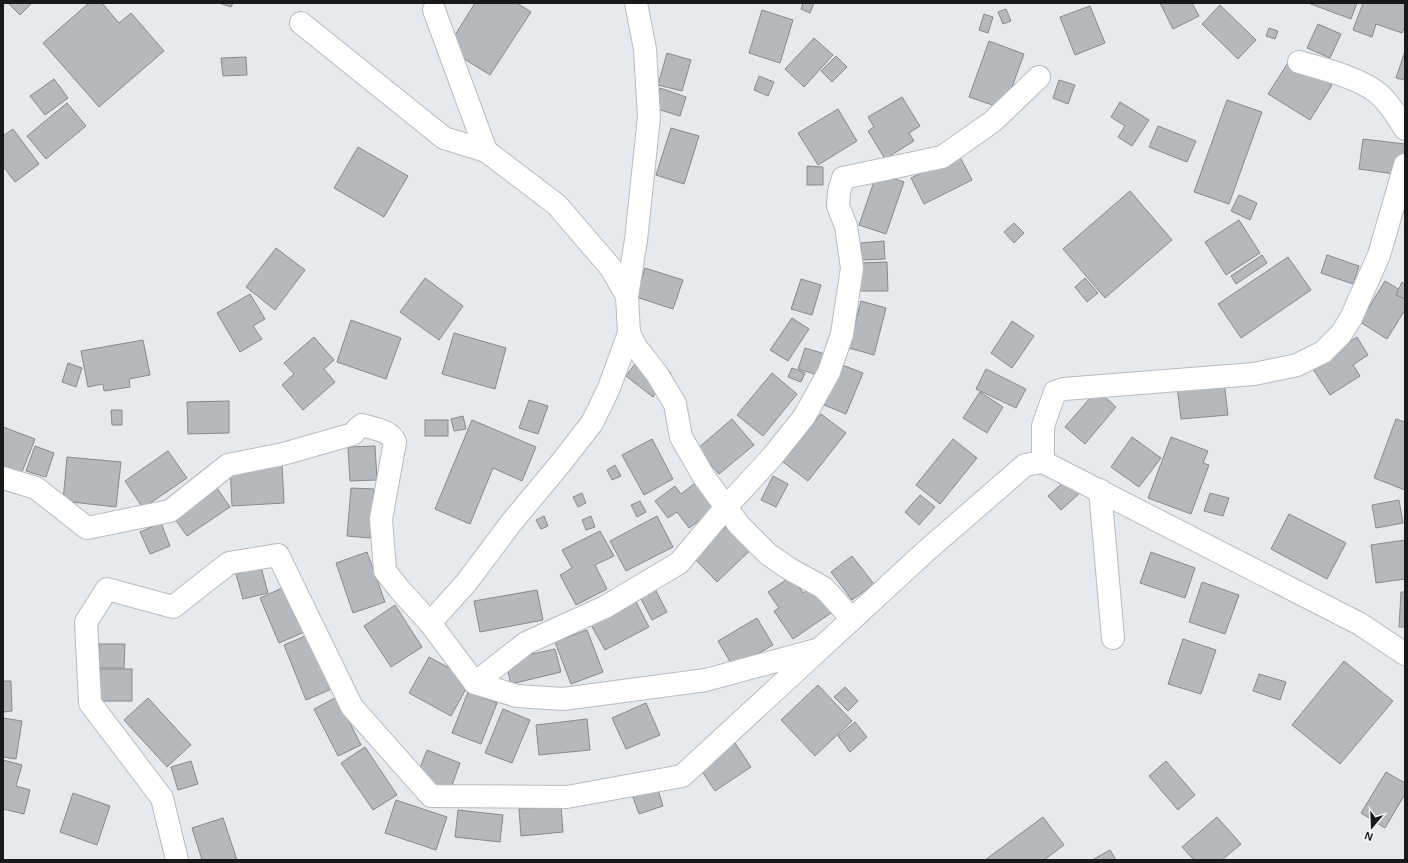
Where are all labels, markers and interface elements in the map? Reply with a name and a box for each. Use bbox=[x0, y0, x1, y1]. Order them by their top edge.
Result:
north arrow bbox=[1352, 807, 1392, 847]
text: N bbox=[1363, 829, 1374, 843]

